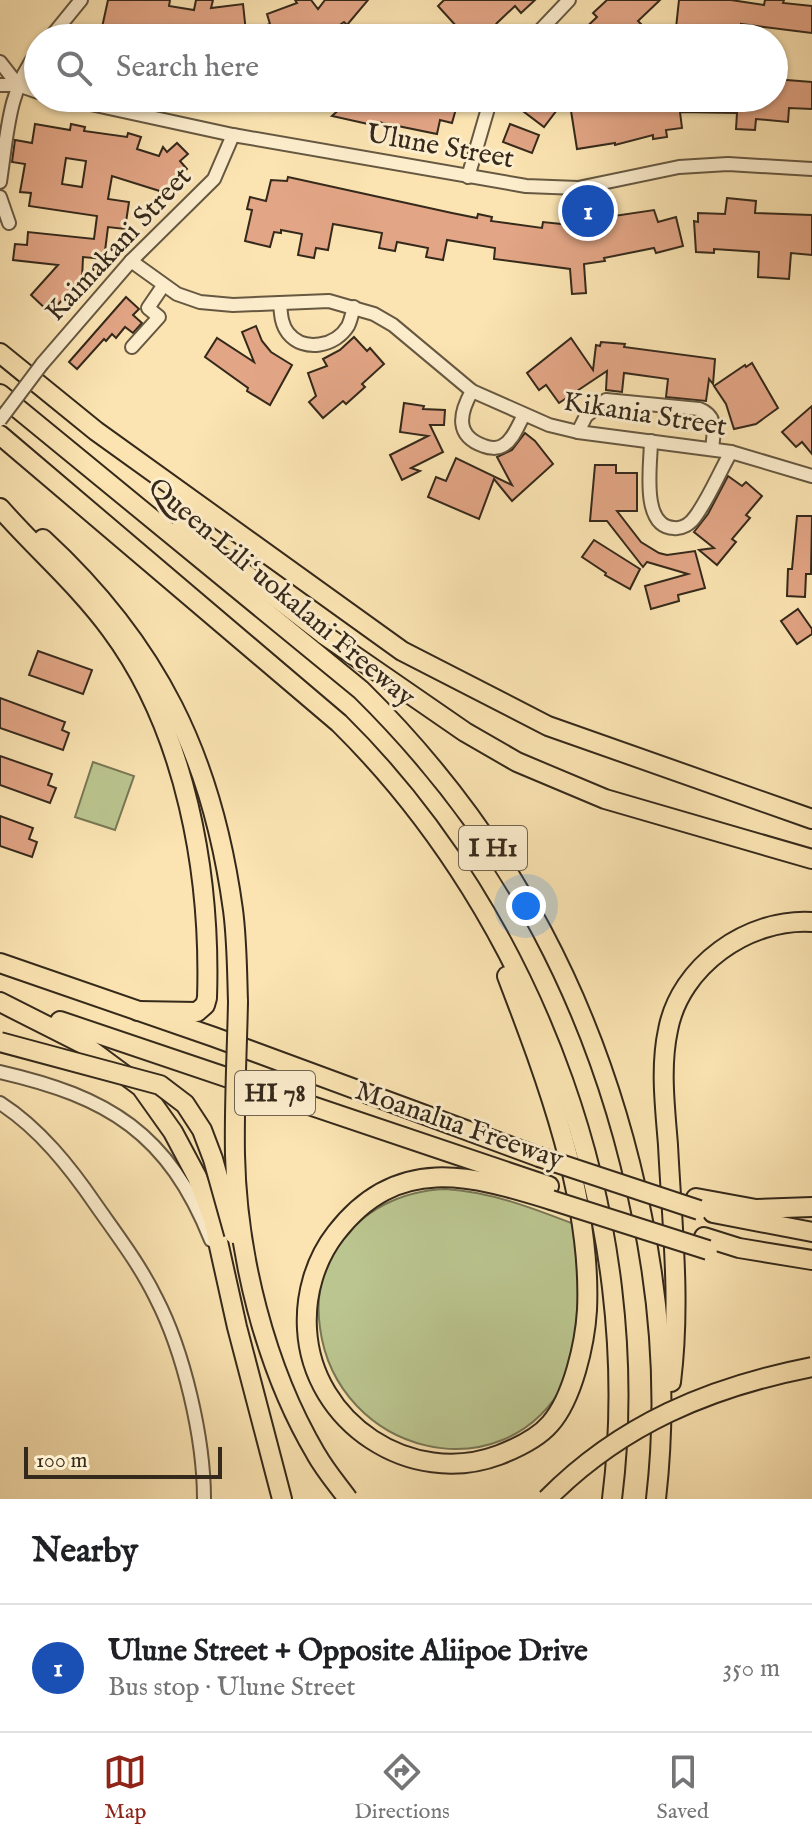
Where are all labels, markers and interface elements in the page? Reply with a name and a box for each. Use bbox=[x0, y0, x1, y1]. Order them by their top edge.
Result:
search box bbox=[24, 24, 788, 112]
icon: search bbox=[52, 46, 96, 90]
text: Search here bbox=[116, 49, 259, 87]
street label: Ulune Street bbox=[363, 117, 517, 177]
street label: Kaimakani Street bbox=[38, 160, 200, 330]
pin: 1 bbox=[562, 181, 614, 241]
street label: Kikania Street bbox=[561, 385, 730, 445]
street label: Queen Liliʻuokalani Freeway bbox=[140, 471, 422, 715]
road number: I H1 bbox=[459, 826, 527, 870]
your location bbox=[506, 886, 546, 926]
road number: HI 78 bbox=[235, 1071, 315, 1115]
street label: Moanalua Freeway bbox=[350, 1074, 568, 1178]
scale bar bbox=[24, 1443, 222, 1479]
text: 100 m bbox=[36, 1447, 88, 1475]
text: Nearby bbox=[32, 1530, 138, 1573]
text: Ulune Street + Opposite Aliipoe Drive bbox=[108, 1633, 588, 1671]
text: 1 bbox=[53, 1652, 63, 1685]
text: 350 m bbox=[722, 1652, 780, 1685]
text: Bus stop · Ulune Street bbox=[108, 1671, 355, 1704]
tab: Map bbox=[103, 1750, 147, 1826]
tab: Directions bbox=[354, 1750, 450, 1826]
tab: Saved bbox=[657, 1750, 709, 1826]

